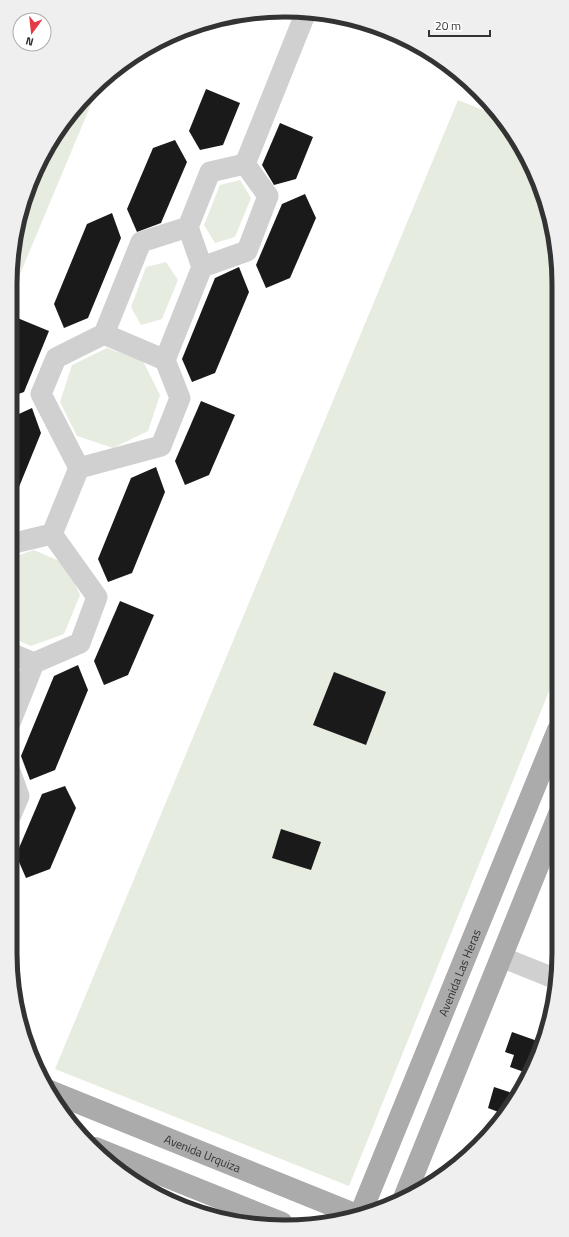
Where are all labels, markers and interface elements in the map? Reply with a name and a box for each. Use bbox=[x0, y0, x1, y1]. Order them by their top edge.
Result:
north arrow bbox=[12, 12, 52, 52]
scale bar bbox=[429, 12, 490, 38]
text: 20 m bbox=[435, 16, 461, 35]
text: N bbox=[24, 33, 35, 50]
street label: Avenida Las Heras bbox=[433, 926, 485, 1019]
street label: Avenida Urquiza bbox=[162, 1129, 244, 1177]

